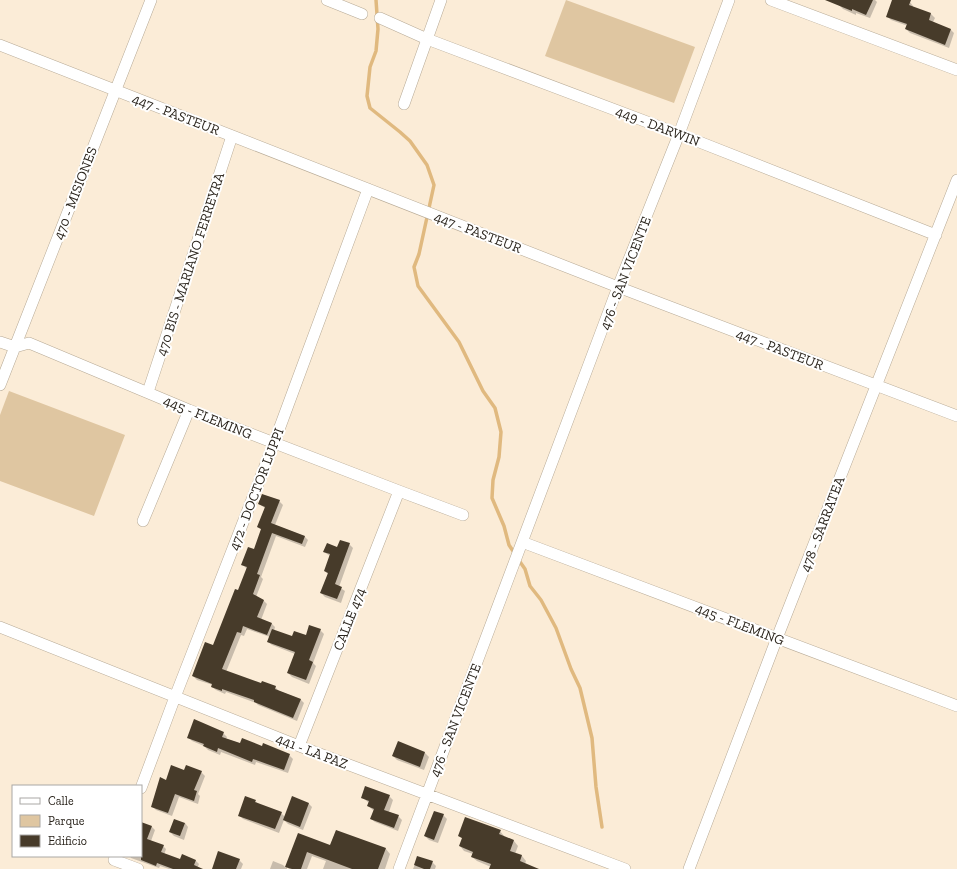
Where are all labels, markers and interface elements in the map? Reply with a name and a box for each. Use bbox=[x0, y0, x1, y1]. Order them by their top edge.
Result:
street label: 447 - PASTEUR bbox=[130, 90, 222, 139]
street label: 449 - DARWIN bbox=[613, 103, 702, 150]
street label: 470 - MISIONES bbox=[50, 144, 101, 242]
street label: 470 BIS - MARIANO FERREYRA bbox=[153, 169, 228, 358]
street label: 447 - PASTEUR bbox=[432, 208, 524, 257]
street label: 476 - SAN VICENTE bbox=[596, 214, 655, 332]
street label: 447 - PASTEUR bbox=[734, 325, 826, 374]
street label: 445 - FLEMING bbox=[161, 392, 255, 443]
street label: 472 - DOCTOR LUPPI bbox=[225, 426, 288, 553]
street label: 478 - SARRATEA bbox=[797, 473, 849, 574]
street label: CALLE 474 bbox=[330, 585, 369, 653]
street label: 445 - FLEMING bbox=[693, 600, 787, 649]
street label: 476 - SAN VICENTE bbox=[426, 661, 485, 779]
street label: 441 - LA PAZ bbox=[273, 730, 350, 773]
legend bbox=[12, 785, 142, 857]
text: Calle bbox=[48, 794, 74, 808]
text: Parque bbox=[48, 814, 85, 828]
text: Edificio bbox=[48, 834, 87, 848]

